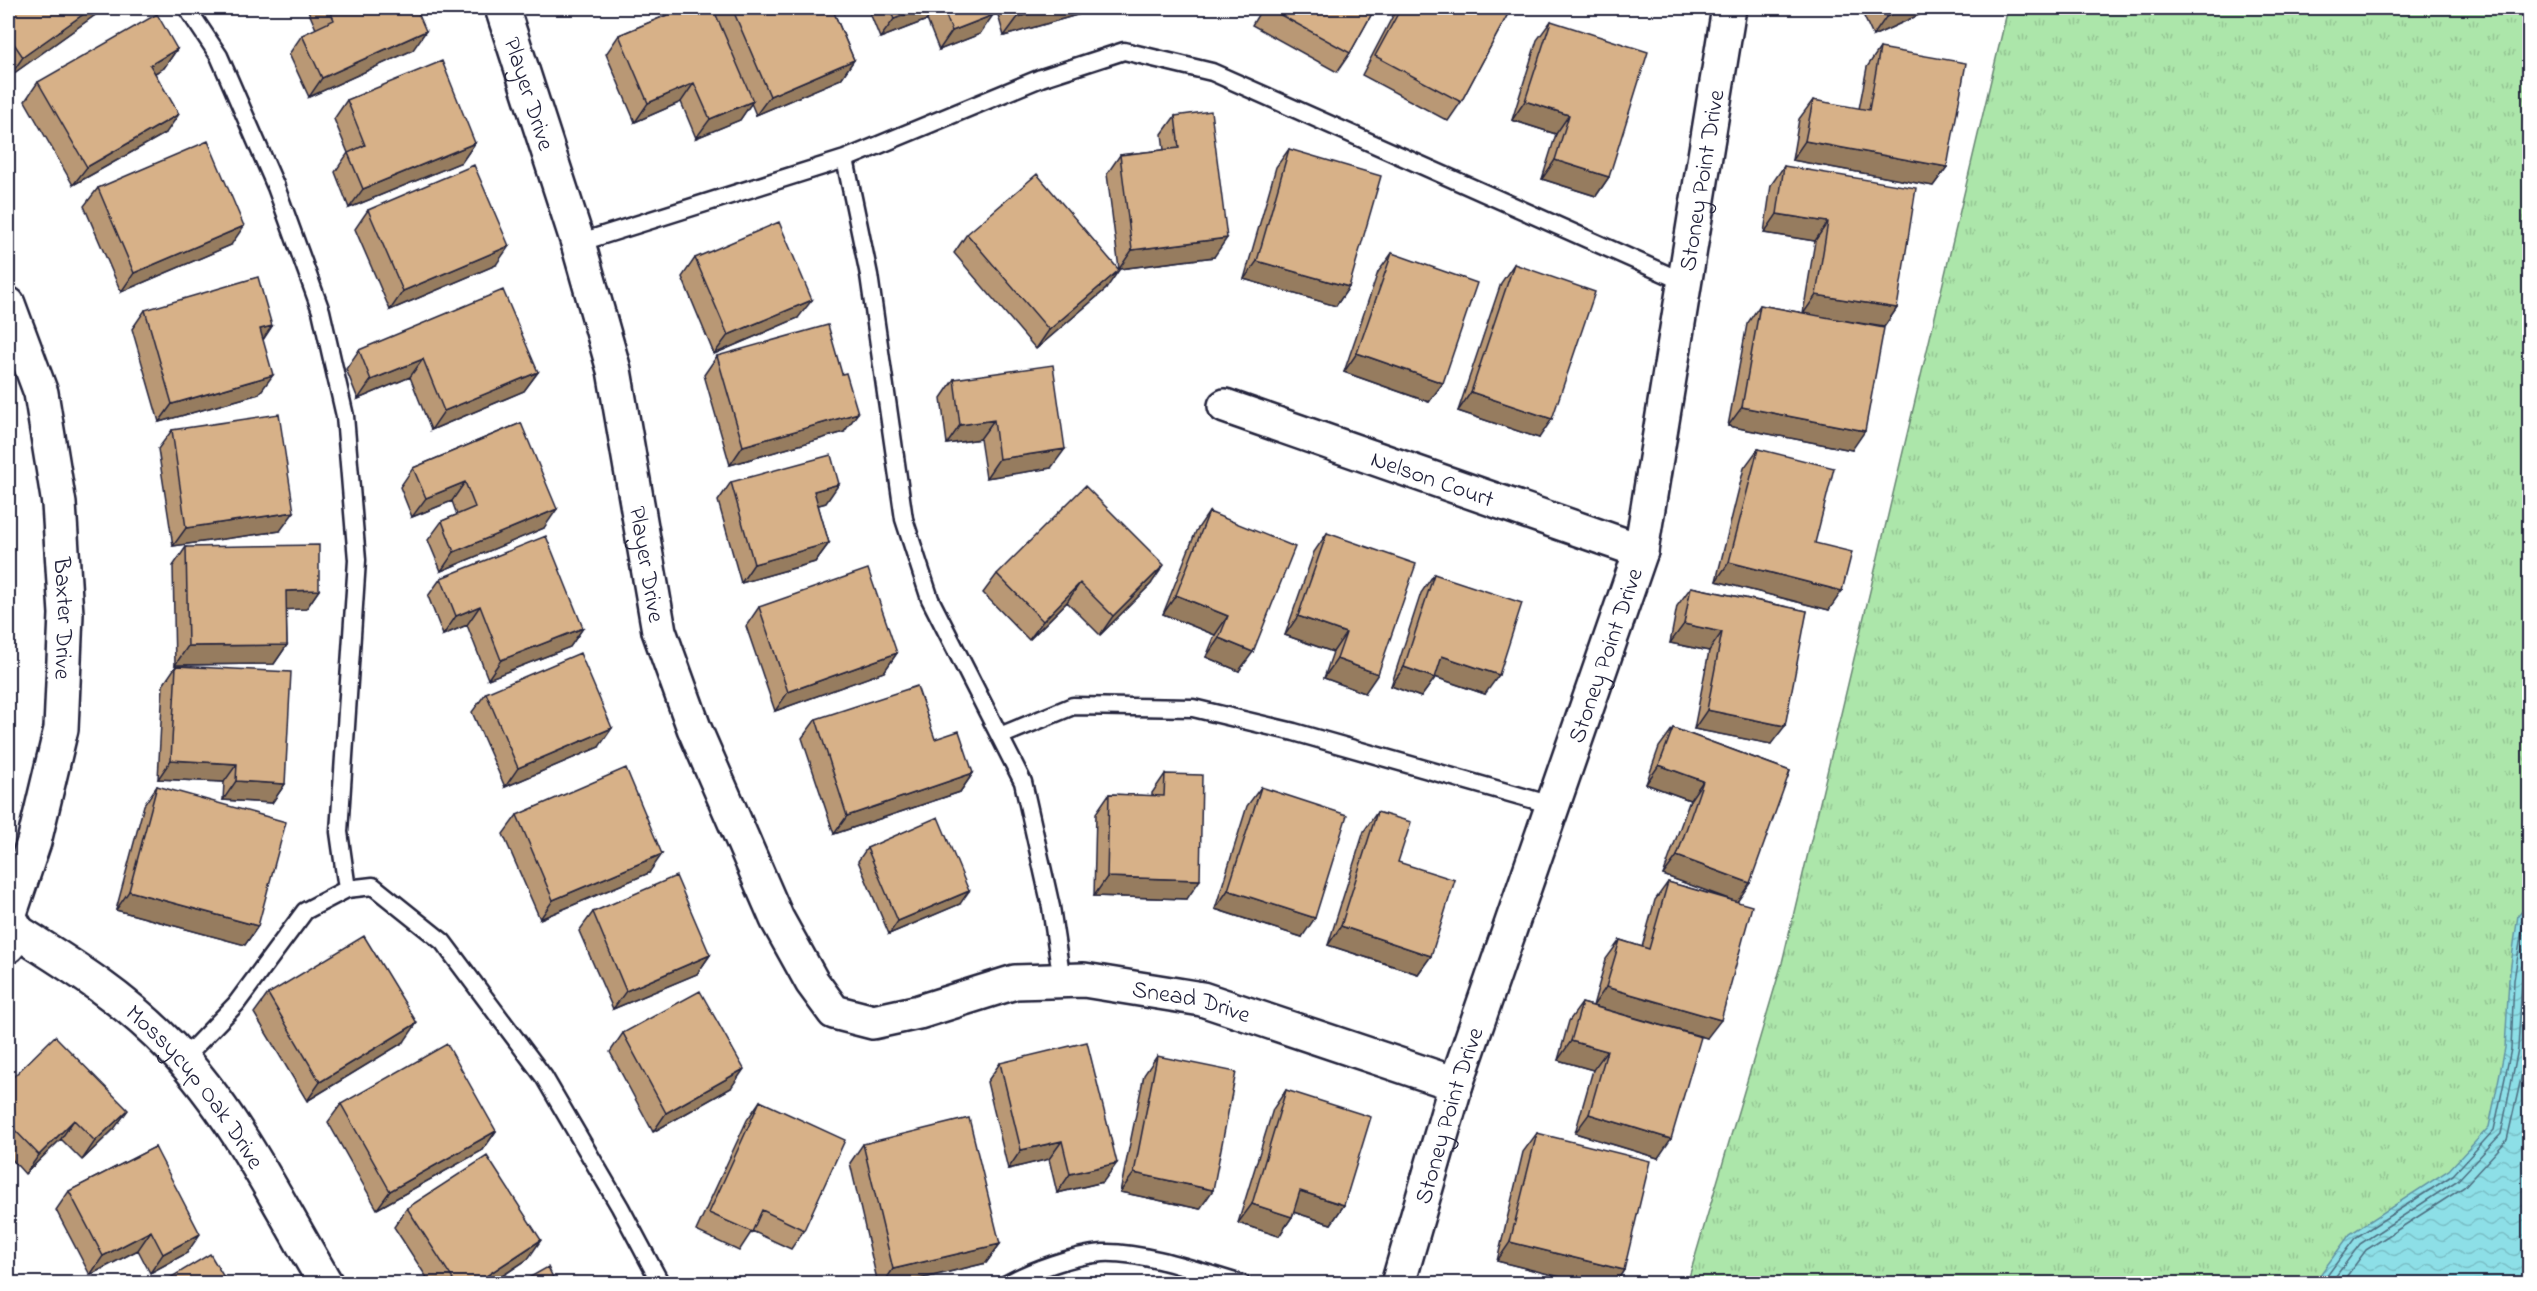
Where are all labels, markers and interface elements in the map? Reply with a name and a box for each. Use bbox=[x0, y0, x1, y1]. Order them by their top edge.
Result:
street label: Player Drive bbox=[493, 33, 562, 156]
street label: Stoney Point Drive bbox=[1672, 87, 1736, 274]
street label: Nelson Court bbox=[1366, 443, 1498, 518]
street label: Player Drive bbox=[618, 504, 672, 626]
street label: Baxter Drive bbox=[42, 555, 81, 680]
street label: Stoney Point Drive bbox=[1561, 564, 1654, 748]
street label: Snead Drive bbox=[1129, 973, 1255, 1034]
street label: Mossycup Oak Drive bbox=[117, 997, 271, 1177]
street label: Stoney Point Drive bbox=[1407, 1023, 1494, 1209]

